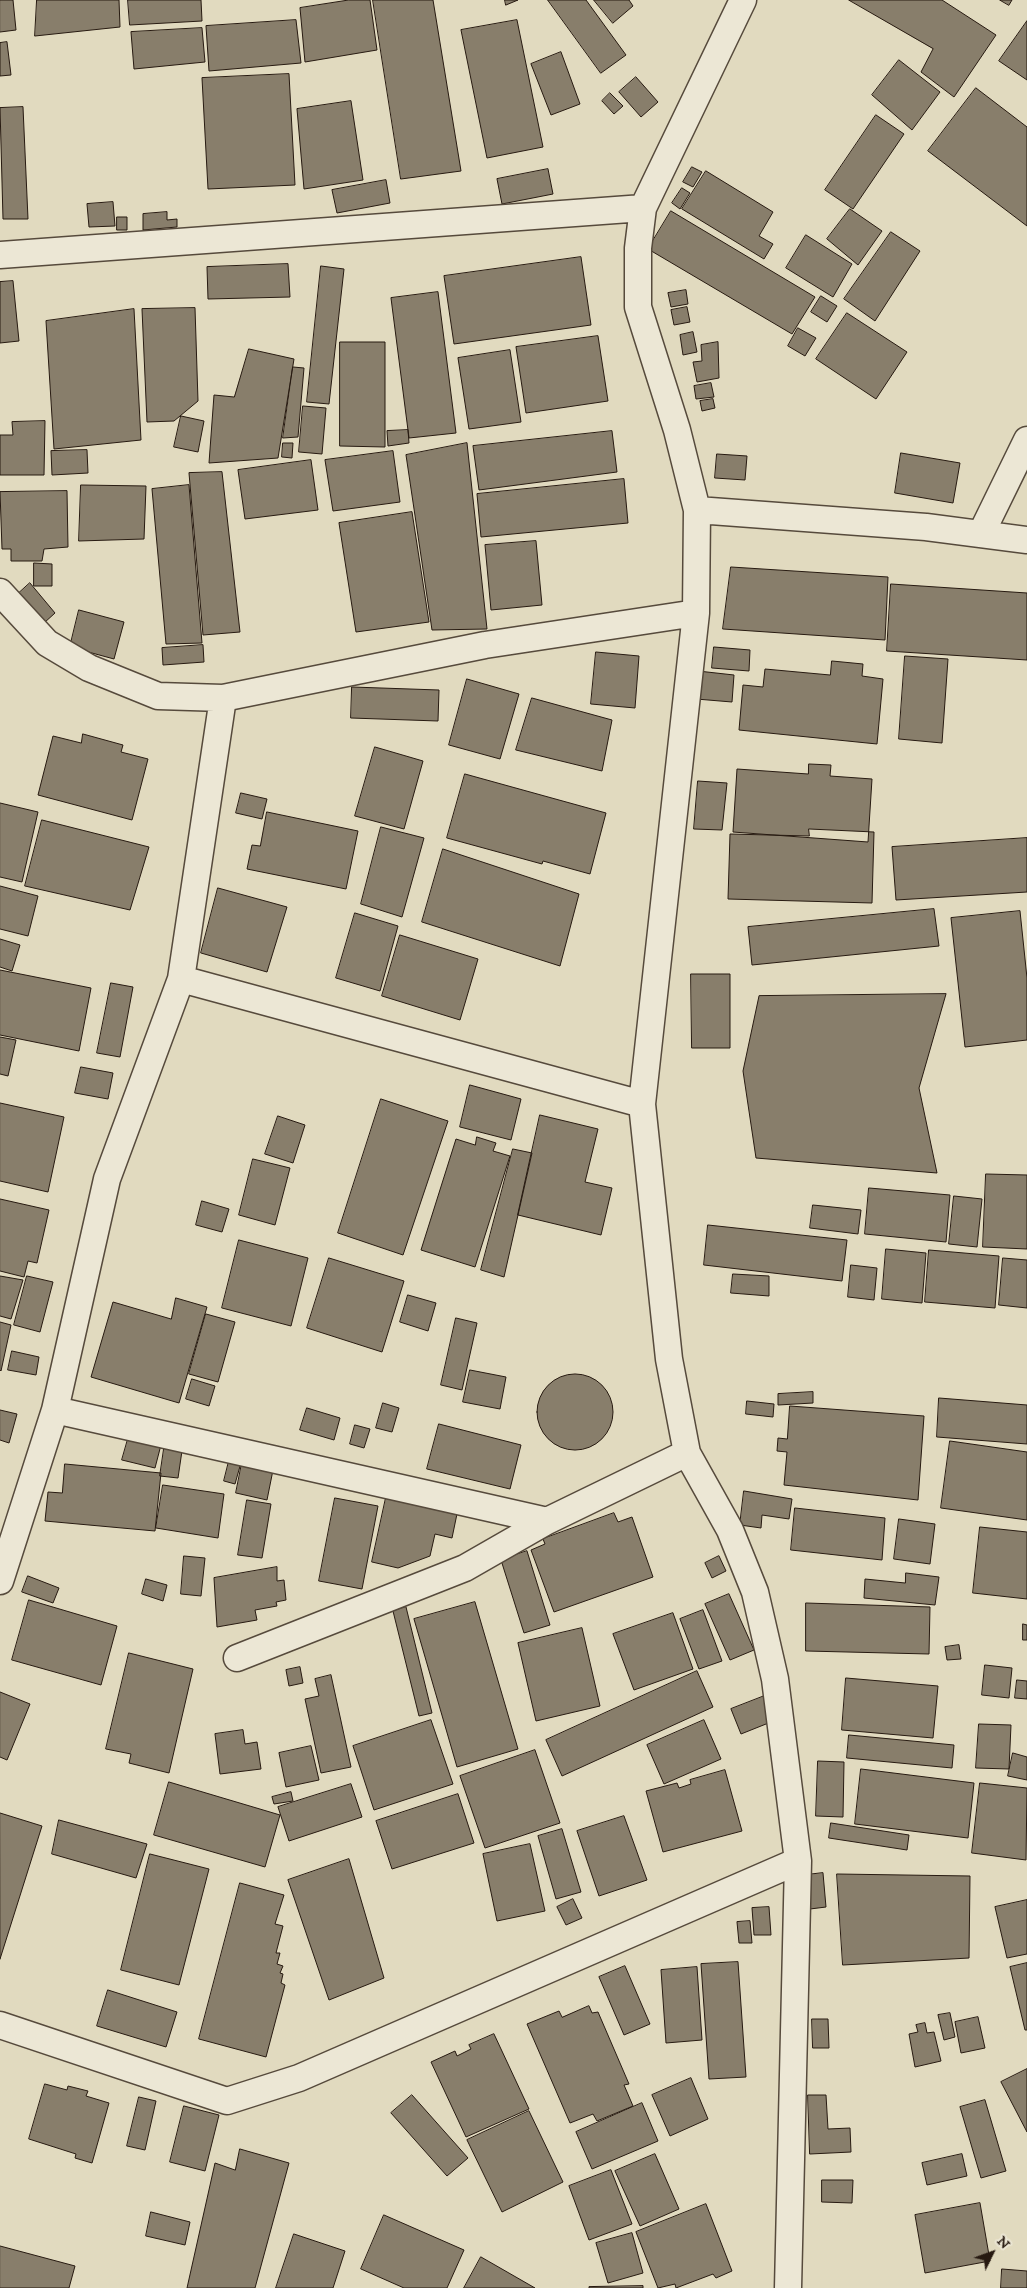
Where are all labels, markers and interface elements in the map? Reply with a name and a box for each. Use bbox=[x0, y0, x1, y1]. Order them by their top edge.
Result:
north arrow bbox=[967, 2228, 1017, 2278]
text: N bbox=[993, 2233, 1014, 2253]

